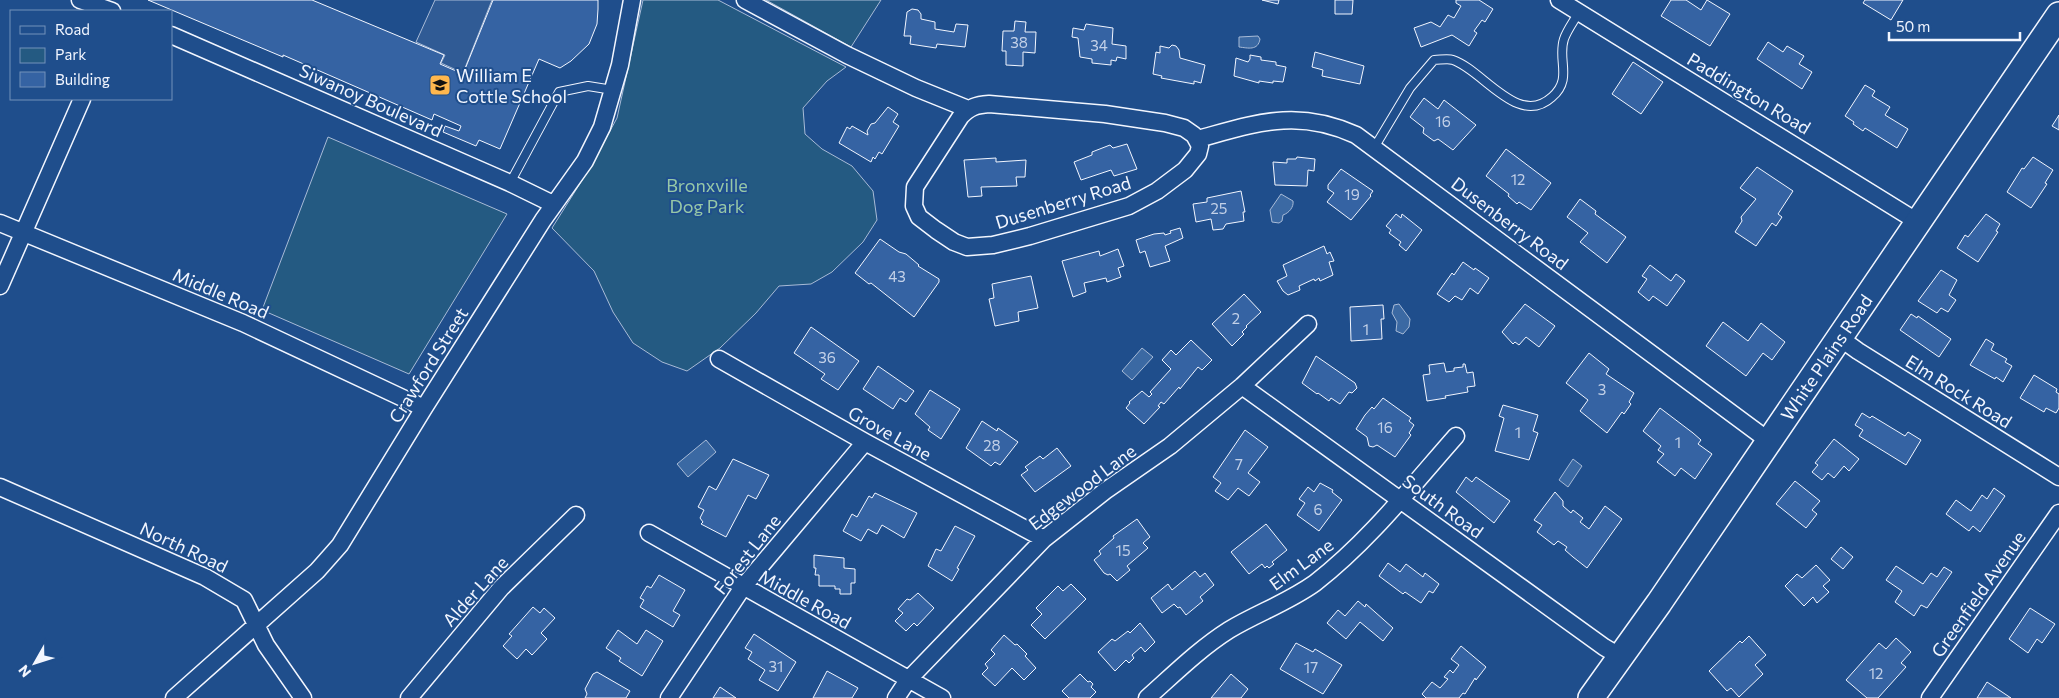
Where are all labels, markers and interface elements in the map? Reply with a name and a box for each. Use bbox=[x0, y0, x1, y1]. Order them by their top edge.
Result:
legend bbox=[10, 10, 172, 100]
scale bar bbox=[1889, 10, 2020, 42]
text: 50 m bbox=[1896, 17, 1930, 35]
text: Road bbox=[55, 20, 90, 38]
house number: 38 bbox=[1010, 33, 1028, 51]
house number: 34 bbox=[1090, 36, 1108, 54]
text: Park bbox=[55, 45, 86, 63]
street label: Paddington Road bbox=[1683, 48, 1815, 138]
street label: Siwanoy Boulevard bbox=[296, 59, 446, 141]
place label: William E Cottle School bbox=[456, 64, 567, 107]
text: Building bbox=[55, 70, 110, 88]
school or university icon: William E Cottle School bbox=[428, 73, 452, 97]
house number: 16 bbox=[1435, 112, 1451, 130]
house number: 12 bbox=[1511, 170, 1525, 188]
street label: Dusenberry Road bbox=[993, 171, 1133, 233]
street label: Dusenberry Road bbox=[1447, 172, 1573, 274]
park label: Bronxville Dog Park bbox=[666, 174, 748, 217]
house number: 19 bbox=[1344, 185, 1360, 203]
house number: 25 bbox=[1211, 199, 1227, 217]
street label: Middle Road bbox=[170, 263, 272, 323]
house number: 43 bbox=[888, 267, 906, 285]
street label: White Plains Road bbox=[1776, 290, 1877, 424]
street label: Crawford Street bbox=[384, 303, 472, 427]
house number: 2 bbox=[1232, 309, 1240, 327]
house number: 1 bbox=[1363, 320, 1369, 338]
house number: 36 bbox=[818, 348, 836, 366]
street label: Elm Rock Road bbox=[1902, 350, 2016, 432]
house number: 3 bbox=[1598, 380, 1606, 398]
street label: Grove Lane bbox=[844, 401, 936, 465]
house number: 16 bbox=[1377, 418, 1393, 436]
house number: 1 bbox=[1515, 423, 1521, 441]
house number: 1 bbox=[1675, 433, 1681, 451]
house number: 28 bbox=[983, 436, 1001, 454]
street label: Edgewood Lane bbox=[1024, 439, 1140, 535]
house number: 7 bbox=[1235, 455, 1243, 473]
street label: South Road bbox=[1398, 469, 1488, 543]
house number: 6 bbox=[1313, 500, 1323, 518]
street label: Forest Lane bbox=[709, 510, 785, 598]
street label: North Road bbox=[136, 517, 232, 577]
street label: Greenfield Avenue bbox=[1926, 527, 2030, 661]
street label: Elm Lane bbox=[1265, 533, 1337, 595]
house number: 15 bbox=[1115, 541, 1131, 559]
street label: Alder Lane bbox=[438, 551, 512, 631]
street label: Middle Road bbox=[755, 565, 855, 633]
north arrow bbox=[10, 638, 60, 688]
house number: 31 bbox=[769, 657, 783, 675]
house number: 17 bbox=[1304, 658, 1318, 676]
text: N bbox=[15, 662, 34, 681]
house number: 12 bbox=[1869, 664, 1883, 682]

